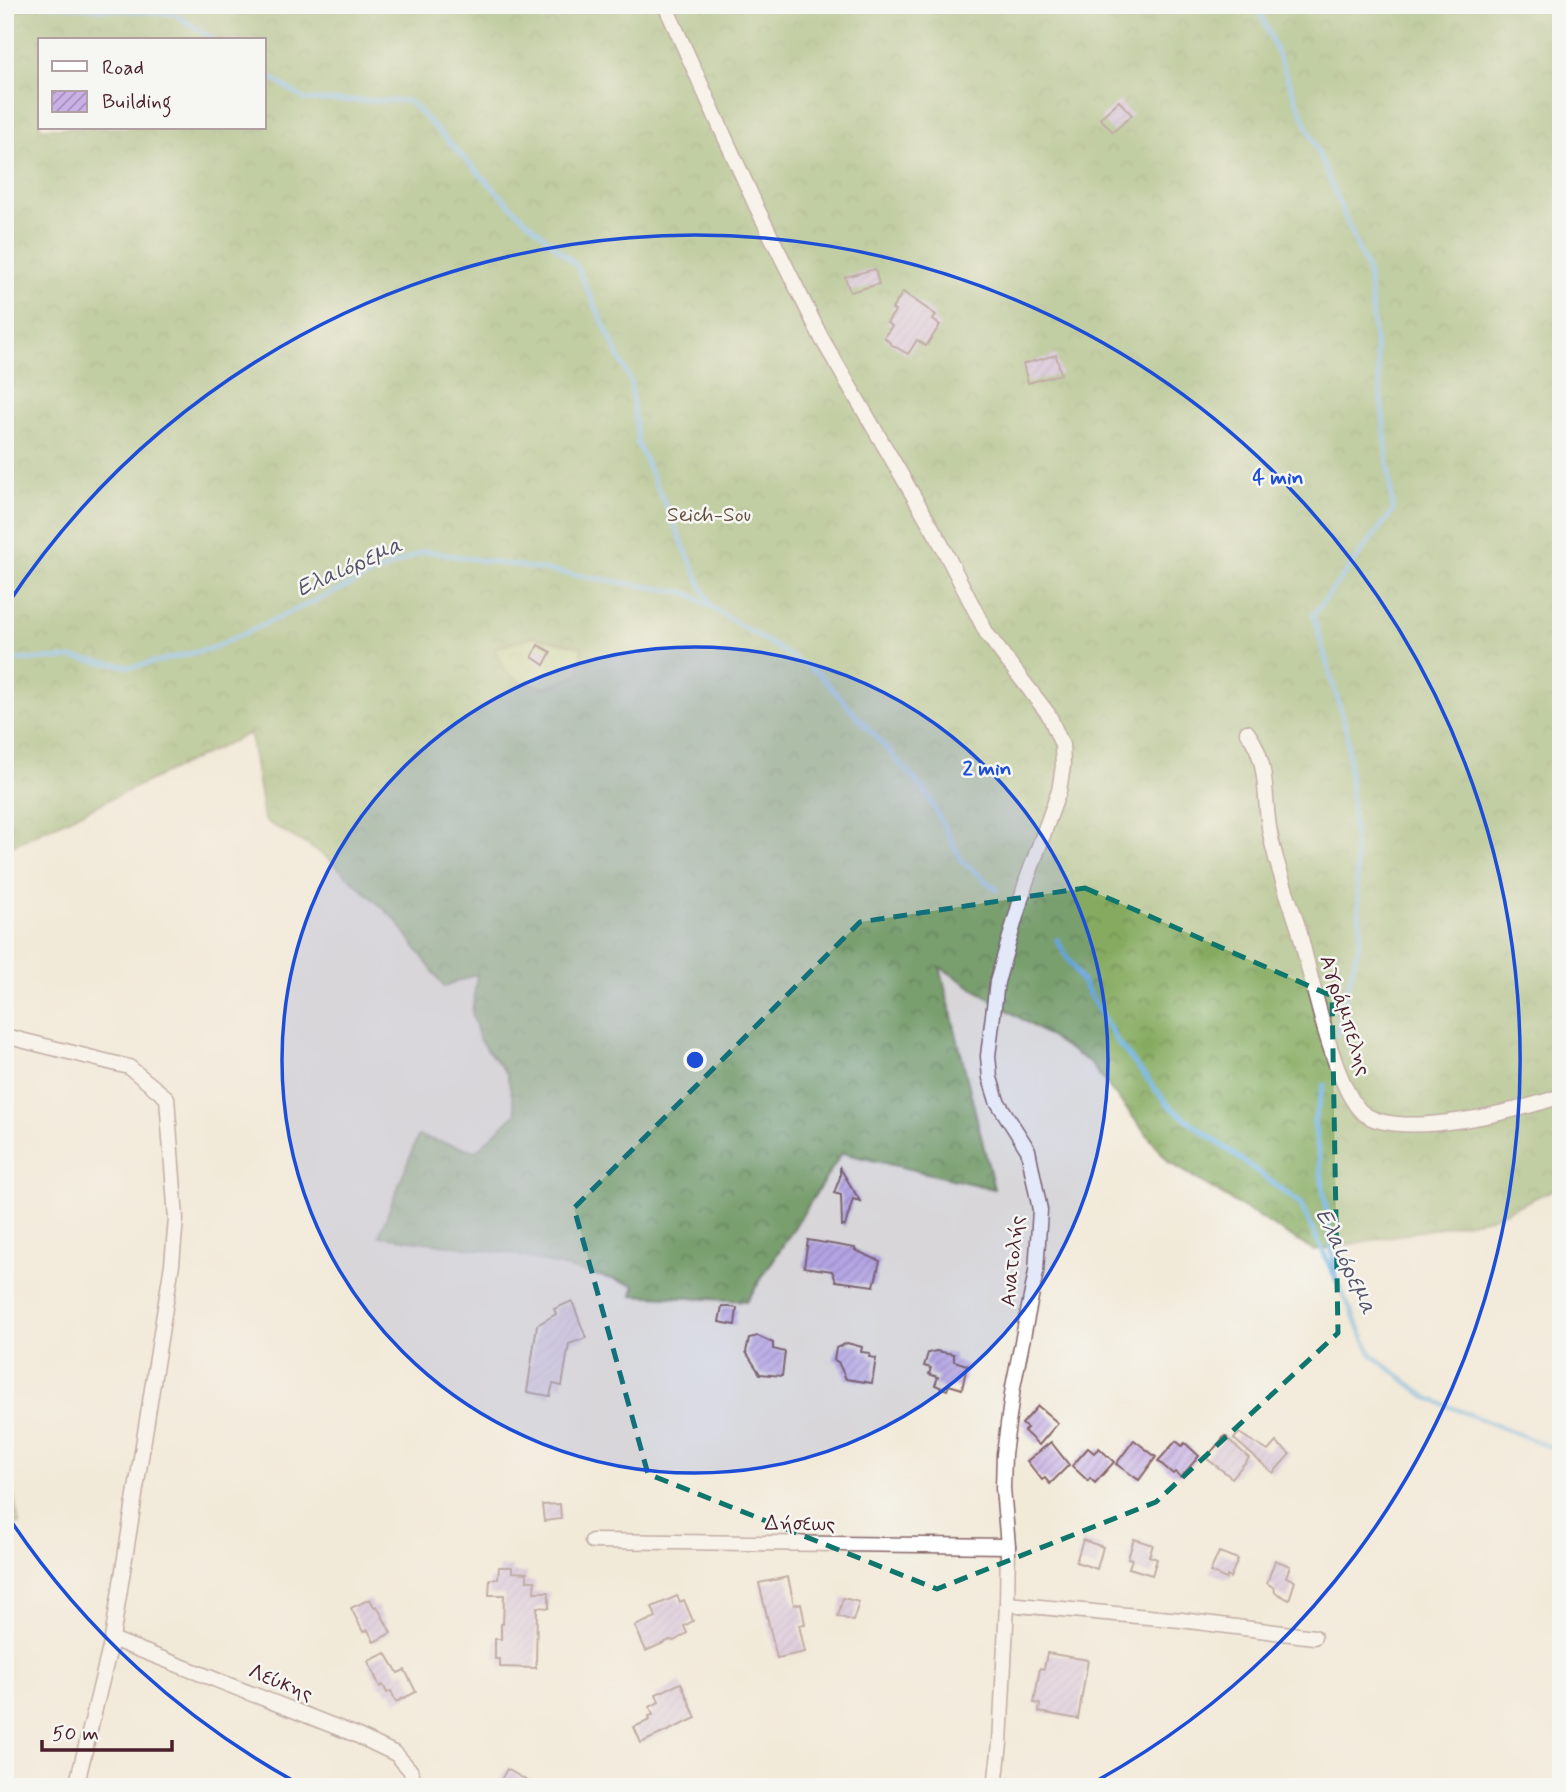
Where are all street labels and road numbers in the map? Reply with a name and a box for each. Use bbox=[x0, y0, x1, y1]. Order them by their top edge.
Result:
street label: Αγράμπελης bbox=[1312, 951, 1378, 1079]
street label: Ανατολής bbox=[994, 1214, 1032, 1308]
street label: Δήσεως bbox=[764, 1509, 836, 1539]
street label: Λεύκης bbox=[244, 1657, 317, 1708]

